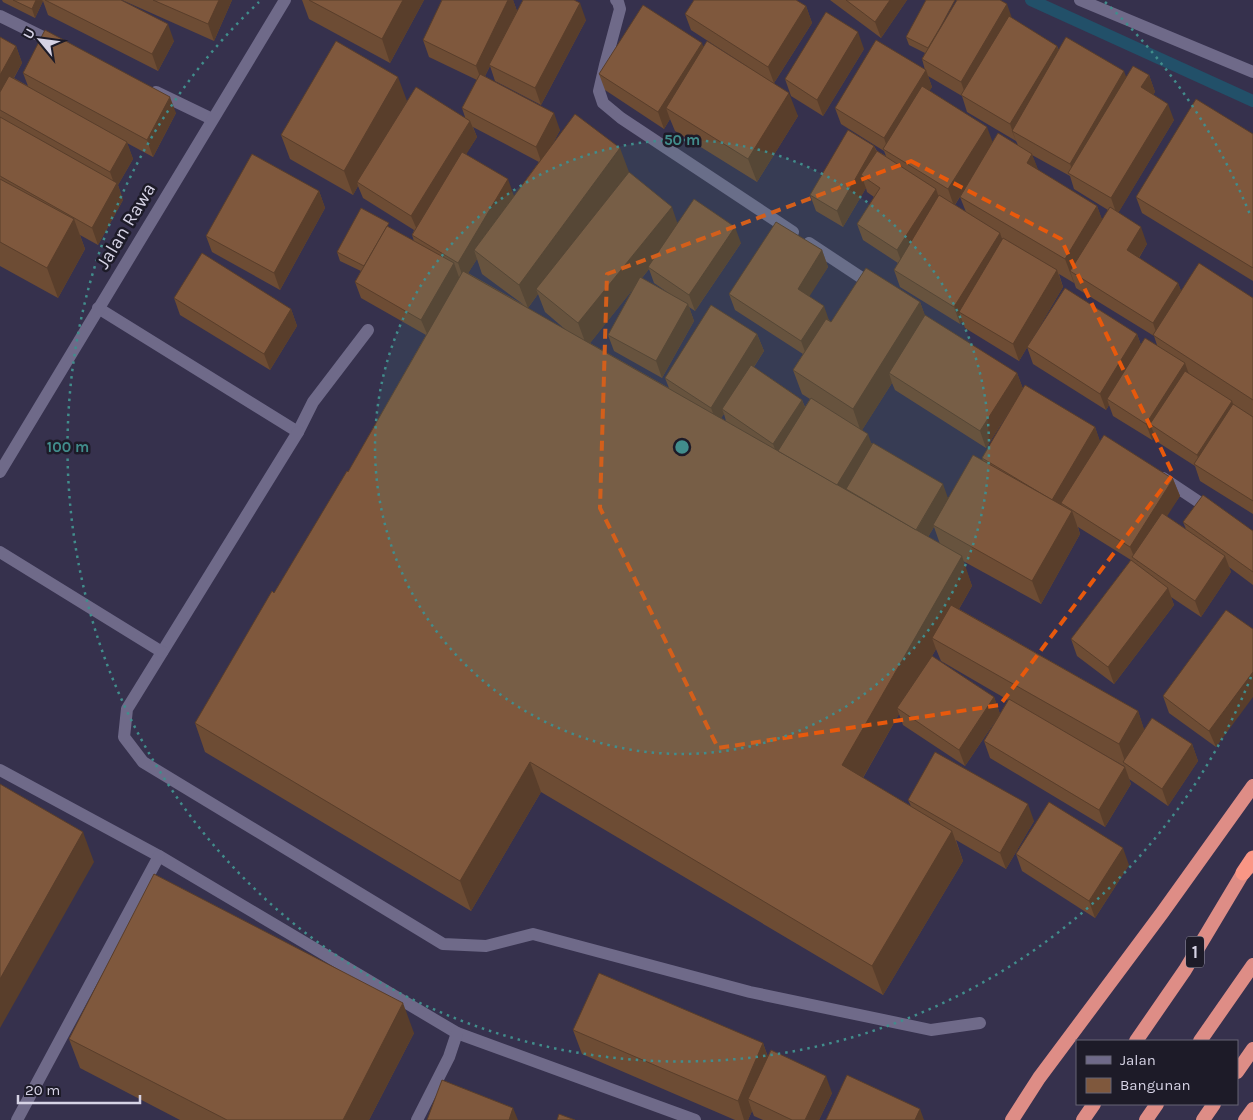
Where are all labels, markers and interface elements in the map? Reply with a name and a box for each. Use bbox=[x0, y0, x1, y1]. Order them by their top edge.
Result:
north arrow bbox=[15, 15, 65, 65]
text: U bbox=[19, 26, 39, 42]
text: 50 m bbox=[664, 131, 700, 149]
street label: Jalan Rawa bbox=[92, 179, 160, 273]
text: 100 m bbox=[47, 438, 89, 456]
centre of rings bbox=[673, 438, 691, 456]
road number: 1 bbox=[1186, 936, 1204, 968]
legend bbox=[1076, 1040, 1238, 1105]
text: Jalan bbox=[1120, 1051, 1156, 1069]
scale bar bbox=[18, 1072, 140, 1104]
text: Bangunan bbox=[1120, 1076, 1191, 1094]
text: 20 m bbox=[25, 1081, 60, 1099]

